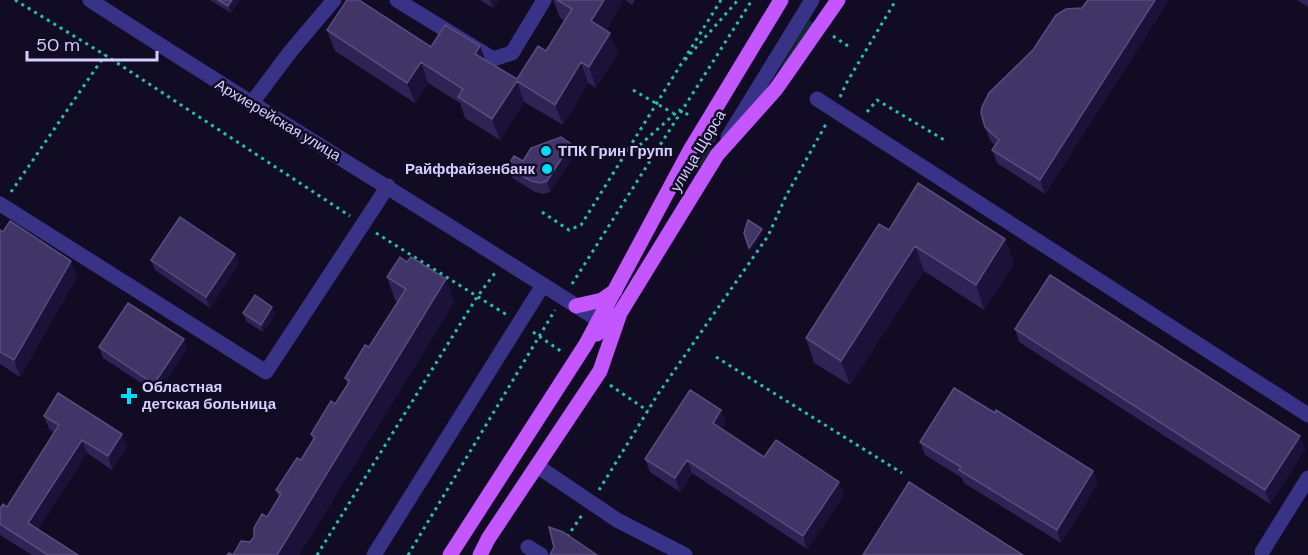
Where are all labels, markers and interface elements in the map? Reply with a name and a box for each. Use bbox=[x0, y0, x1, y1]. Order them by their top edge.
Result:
scale bar bbox=[27, 24, 158, 62]
text: 50 m bbox=[36, 33, 80, 57]
street label: Архиерейская улица bbox=[211, 74, 345, 166]
street label: улица Щорса bbox=[666, 106, 731, 196]
place label: ТПК Грин Групп bbox=[558, 141, 673, 161]
marker: ТПК Грин Групп bbox=[539, 144, 553, 158]
place label: Райффайзенбанк bbox=[405, 159, 535, 179]
marker: Райффайзенбанк bbox=[540, 162, 554, 176]
place label: Областная детская больница bbox=[142, 377, 277, 414]
marker: Областная детская больница bbox=[120, 387, 138, 405]

